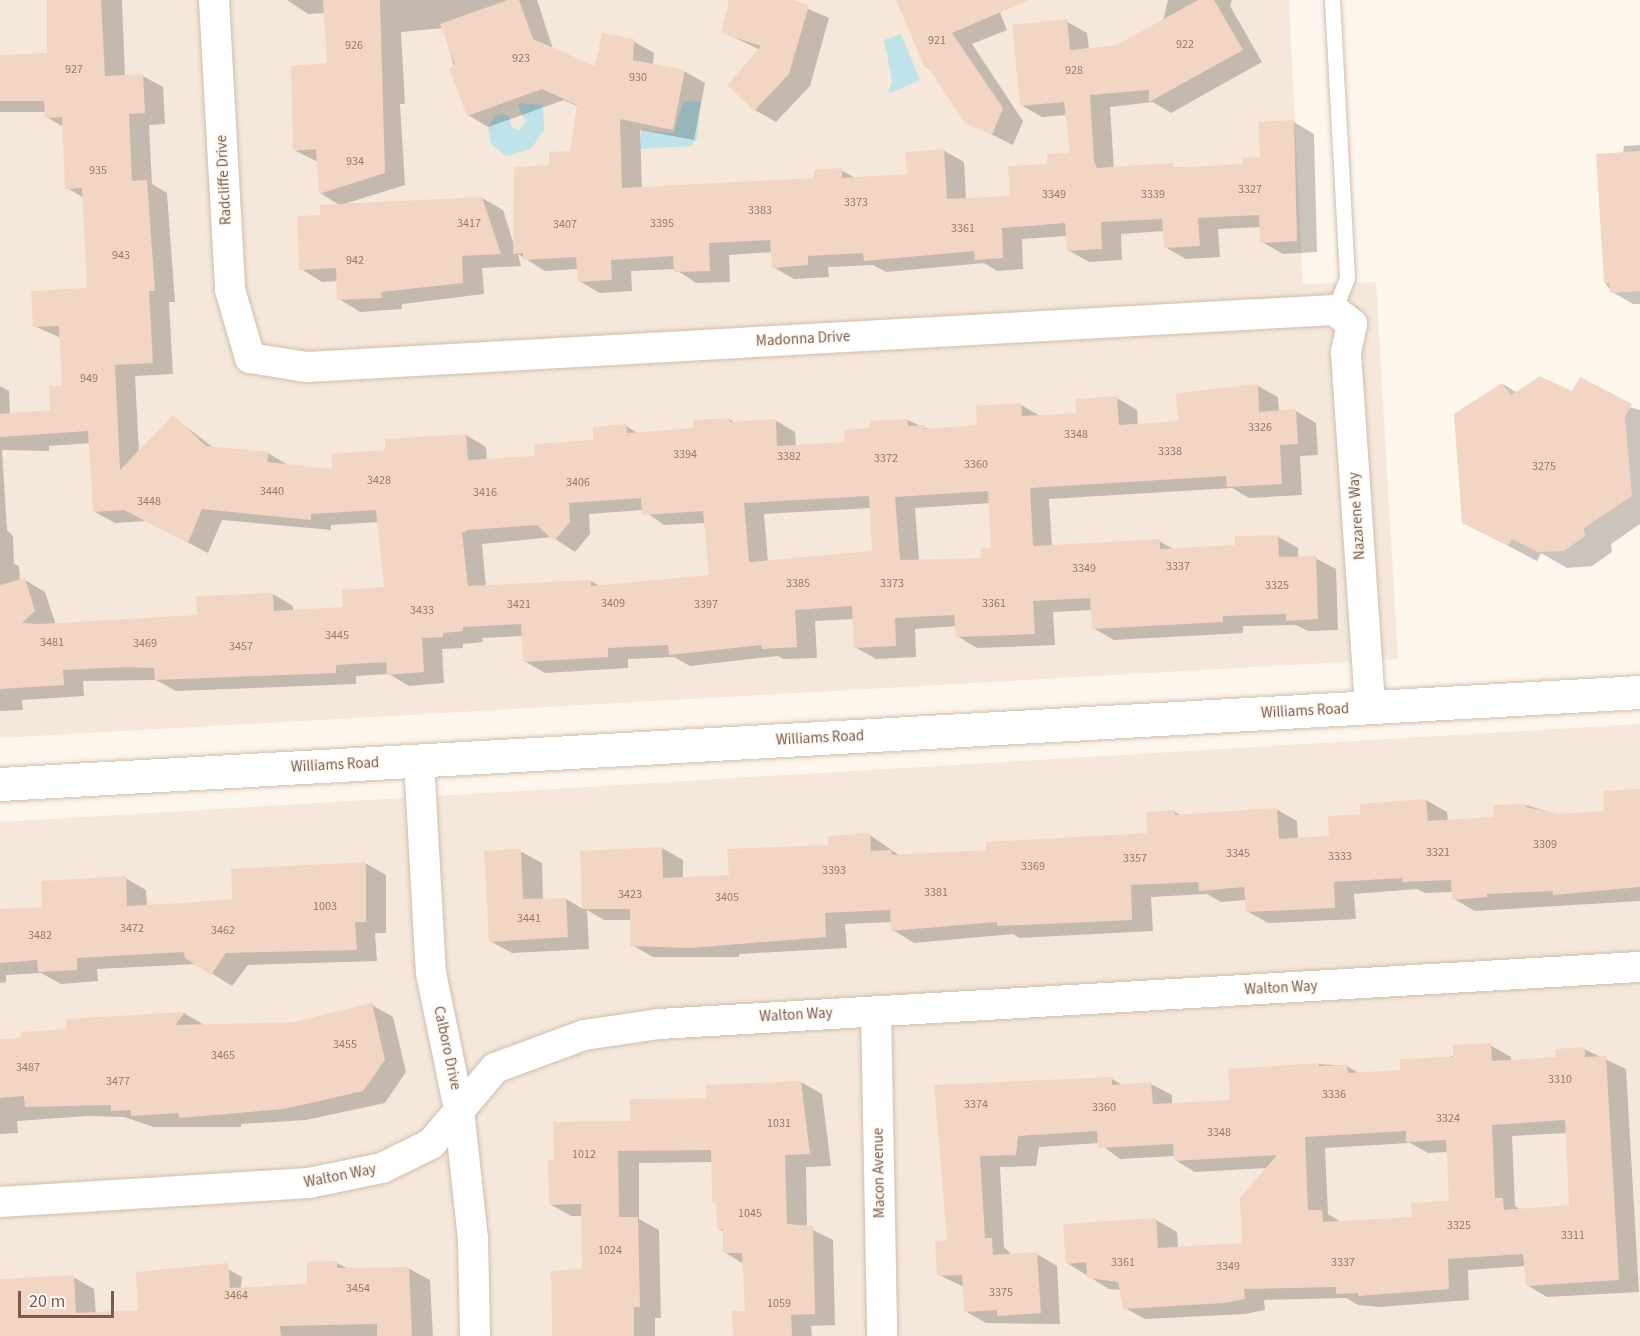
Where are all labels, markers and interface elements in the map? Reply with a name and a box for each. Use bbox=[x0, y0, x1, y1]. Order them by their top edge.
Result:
house number: 921 bbox=[928, 34, 946, 48]
house number: 922 bbox=[1176, 38, 1194, 52]
house number: 926 bbox=[345, 39, 363, 53]
house number: 923 bbox=[512, 52, 530, 66]
house number: 927 bbox=[65, 63, 83, 77]
house number: 928 bbox=[1065, 64, 1083, 78]
house number: 930 bbox=[629, 71, 647, 85]
street label: Radcliffe Drive bbox=[213, 135, 235, 225]
house number: 934 bbox=[346, 155, 364, 169]
house number: 935 bbox=[89, 164, 107, 178]
house number: 3327 bbox=[1238, 183, 1262, 197]
house number: 3349 bbox=[1042, 188, 1066, 202]
house number: 3339 bbox=[1141, 188, 1165, 202]
house number: 3373 bbox=[844, 196, 868, 210]
house number: 3383 bbox=[748, 204, 772, 218]
house number: 3417 bbox=[457, 217, 481, 231]
house number: 3395 bbox=[650, 217, 674, 231]
house number: 3407 bbox=[553, 218, 577, 232]
house number: 3361 bbox=[951, 222, 975, 236]
house number: 943 bbox=[112, 249, 130, 263]
house number: 942 bbox=[346, 254, 364, 268]
street label: Madonna Drive bbox=[755, 328, 851, 350]
house number: 949 bbox=[80, 372, 98, 386]
house number: 3326 bbox=[1248, 421, 1272, 435]
house number: 3348 bbox=[1064, 428, 1088, 442]
house number: 3338 bbox=[1158, 445, 1182, 459]
house number: 3394 bbox=[673, 448, 697, 462]
house number: 3382 bbox=[777, 450, 801, 464]
house number: 3372 bbox=[874, 452, 898, 466]
house number: 3360 bbox=[964, 458, 988, 472]
house number: 3275 bbox=[1532, 460, 1556, 474]
street label: Nazarene Way bbox=[1345, 471, 1369, 561]
house number: 3428 bbox=[367, 474, 391, 488]
house number: 3406 bbox=[566, 476, 590, 490]
house number: 3440 bbox=[260, 485, 284, 499]
house number: 3416 bbox=[473, 486, 497, 500]
house number: 3448 bbox=[137, 495, 161, 509]
house number: 3337 bbox=[1166, 560, 1190, 574]
house number: 3349 bbox=[1072, 562, 1096, 576]
house number: 3385 bbox=[786, 577, 810, 591]
house number: 3373 bbox=[880, 577, 904, 591]
house number: 3325 bbox=[1265, 579, 1289, 593]
house number: 3409 bbox=[601, 597, 625, 611]
house number: 3361 bbox=[982, 597, 1006, 611]
house number: 3421 bbox=[507, 598, 531, 612]
house number: 3397 bbox=[694, 598, 718, 612]
house number: 3433 bbox=[410, 604, 434, 618]
house number: 3445 bbox=[325, 629, 349, 643]
house number: 3481 bbox=[40, 636, 64, 650]
house number: 3469 bbox=[133, 637, 157, 651]
house number: 3457 bbox=[229, 640, 253, 654]
street label: Williams Road bbox=[1260, 700, 1350, 722]
street label: Williams Road bbox=[775, 727, 865, 749]
street label: Williams Road bbox=[290, 754, 380, 776]
house number: 3309 bbox=[1533, 838, 1557, 852]
house number: 3321 bbox=[1426, 846, 1450, 860]
house number: 3345 bbox=[1226, 847, 1250, 861]
house number: 3333 bbox=[1328, 850, 1352, 864]
house number: 3357 bbox=[1123, 852, 1147, 866]
house number: 3369 bbox=[1021, 860, 1045, 874]
house number: 3393 bbox=[822, 864, 846, 878]
house number: 3381 bbox=[924, 886, 948, 900]
house number: 3423 bbox=[618, 888, 642, 902]
house number: 3405 bbox=[715, 891, 739, 905]
house number: 1003 bbox=[313, 900, 337, 914]
house number: 3441 bbox=[517, 912, 541, 926]
house number: 3472 bbox=[120, 922, 144, 936]
house number: 3462 bbox=[211, 924, 235, 938]
house number: 3482 bbox=[28, 929, 52, 943]
street label: Walton Way bbox=[1244, 977, 1318, 999]
street label: Walton Way bbox=[759, 1004, 833, 1026]
street label: Calboro Drive bbox=[429, 1005, 465, 1091]
house number: 3455 bbox=[333, 1038, 357, 1052]
house number: 3465 bbox=[211, 1049, 235, 1063]
house number: 3487 bbox=[16, 1061, 40, 1075]
house number: 3310 bbox=[1548, 1073, 1572, 1087]
house number: 3477 bbox=[106, 1075, 130, 1089]
house number: 3336 bbox=[1322, 1088, 1346, 1102]
house number: 3374 bbox=[964, 1098, 988, 1112]
house number: 3360 bbox=[1092, 1101, 1116, 1115]
house number: 3324 bbox=[1436, 1112, 1460, 1126]
house number: 1031 bbox=[767, 1117, 791, 1131]
house number: 3348 bbox=[1207, 1126, 1231, 1140]
street label: Macon Avenue bbox=[869, 1128, 889, 1218]
house number: 1012 bbox=[572, 1148, 596, 1162]
street label: Walton Way bbox=[302, 1160, 378, 1192]
house number: 1045 bbox=[738, 1207, 762, 1221]
house number: 3325 bbox=[1447, 1219, 1471, 1233]
house number: 3311 bbox=[1561, 1229, 1585, 1243]
house number: 1024 bbox=[598, 1244, 622, 1258]
house number: 3361 bbox=[1111, 1256, 1135, 1270]
house number: 3337 bbox=[1331, 1256, 1355, 1270]
house number: 3349 bbox=[1216, 1260, 1240, 1274]
scale bar bbox=[21, 1279, 117, 1317]
house number: 3454 bbox=[346, 1282, 370, 1296]
house number: 3375 bbox=[989, 1286, 1013, 1300]
text: 20 m bbox=[29, 1289, 65, 1314]
house number: 3464 bbox=[224, 1289, 248, 1303]
house number: 1059 bbox=[767, 1297, 791, 1311]

